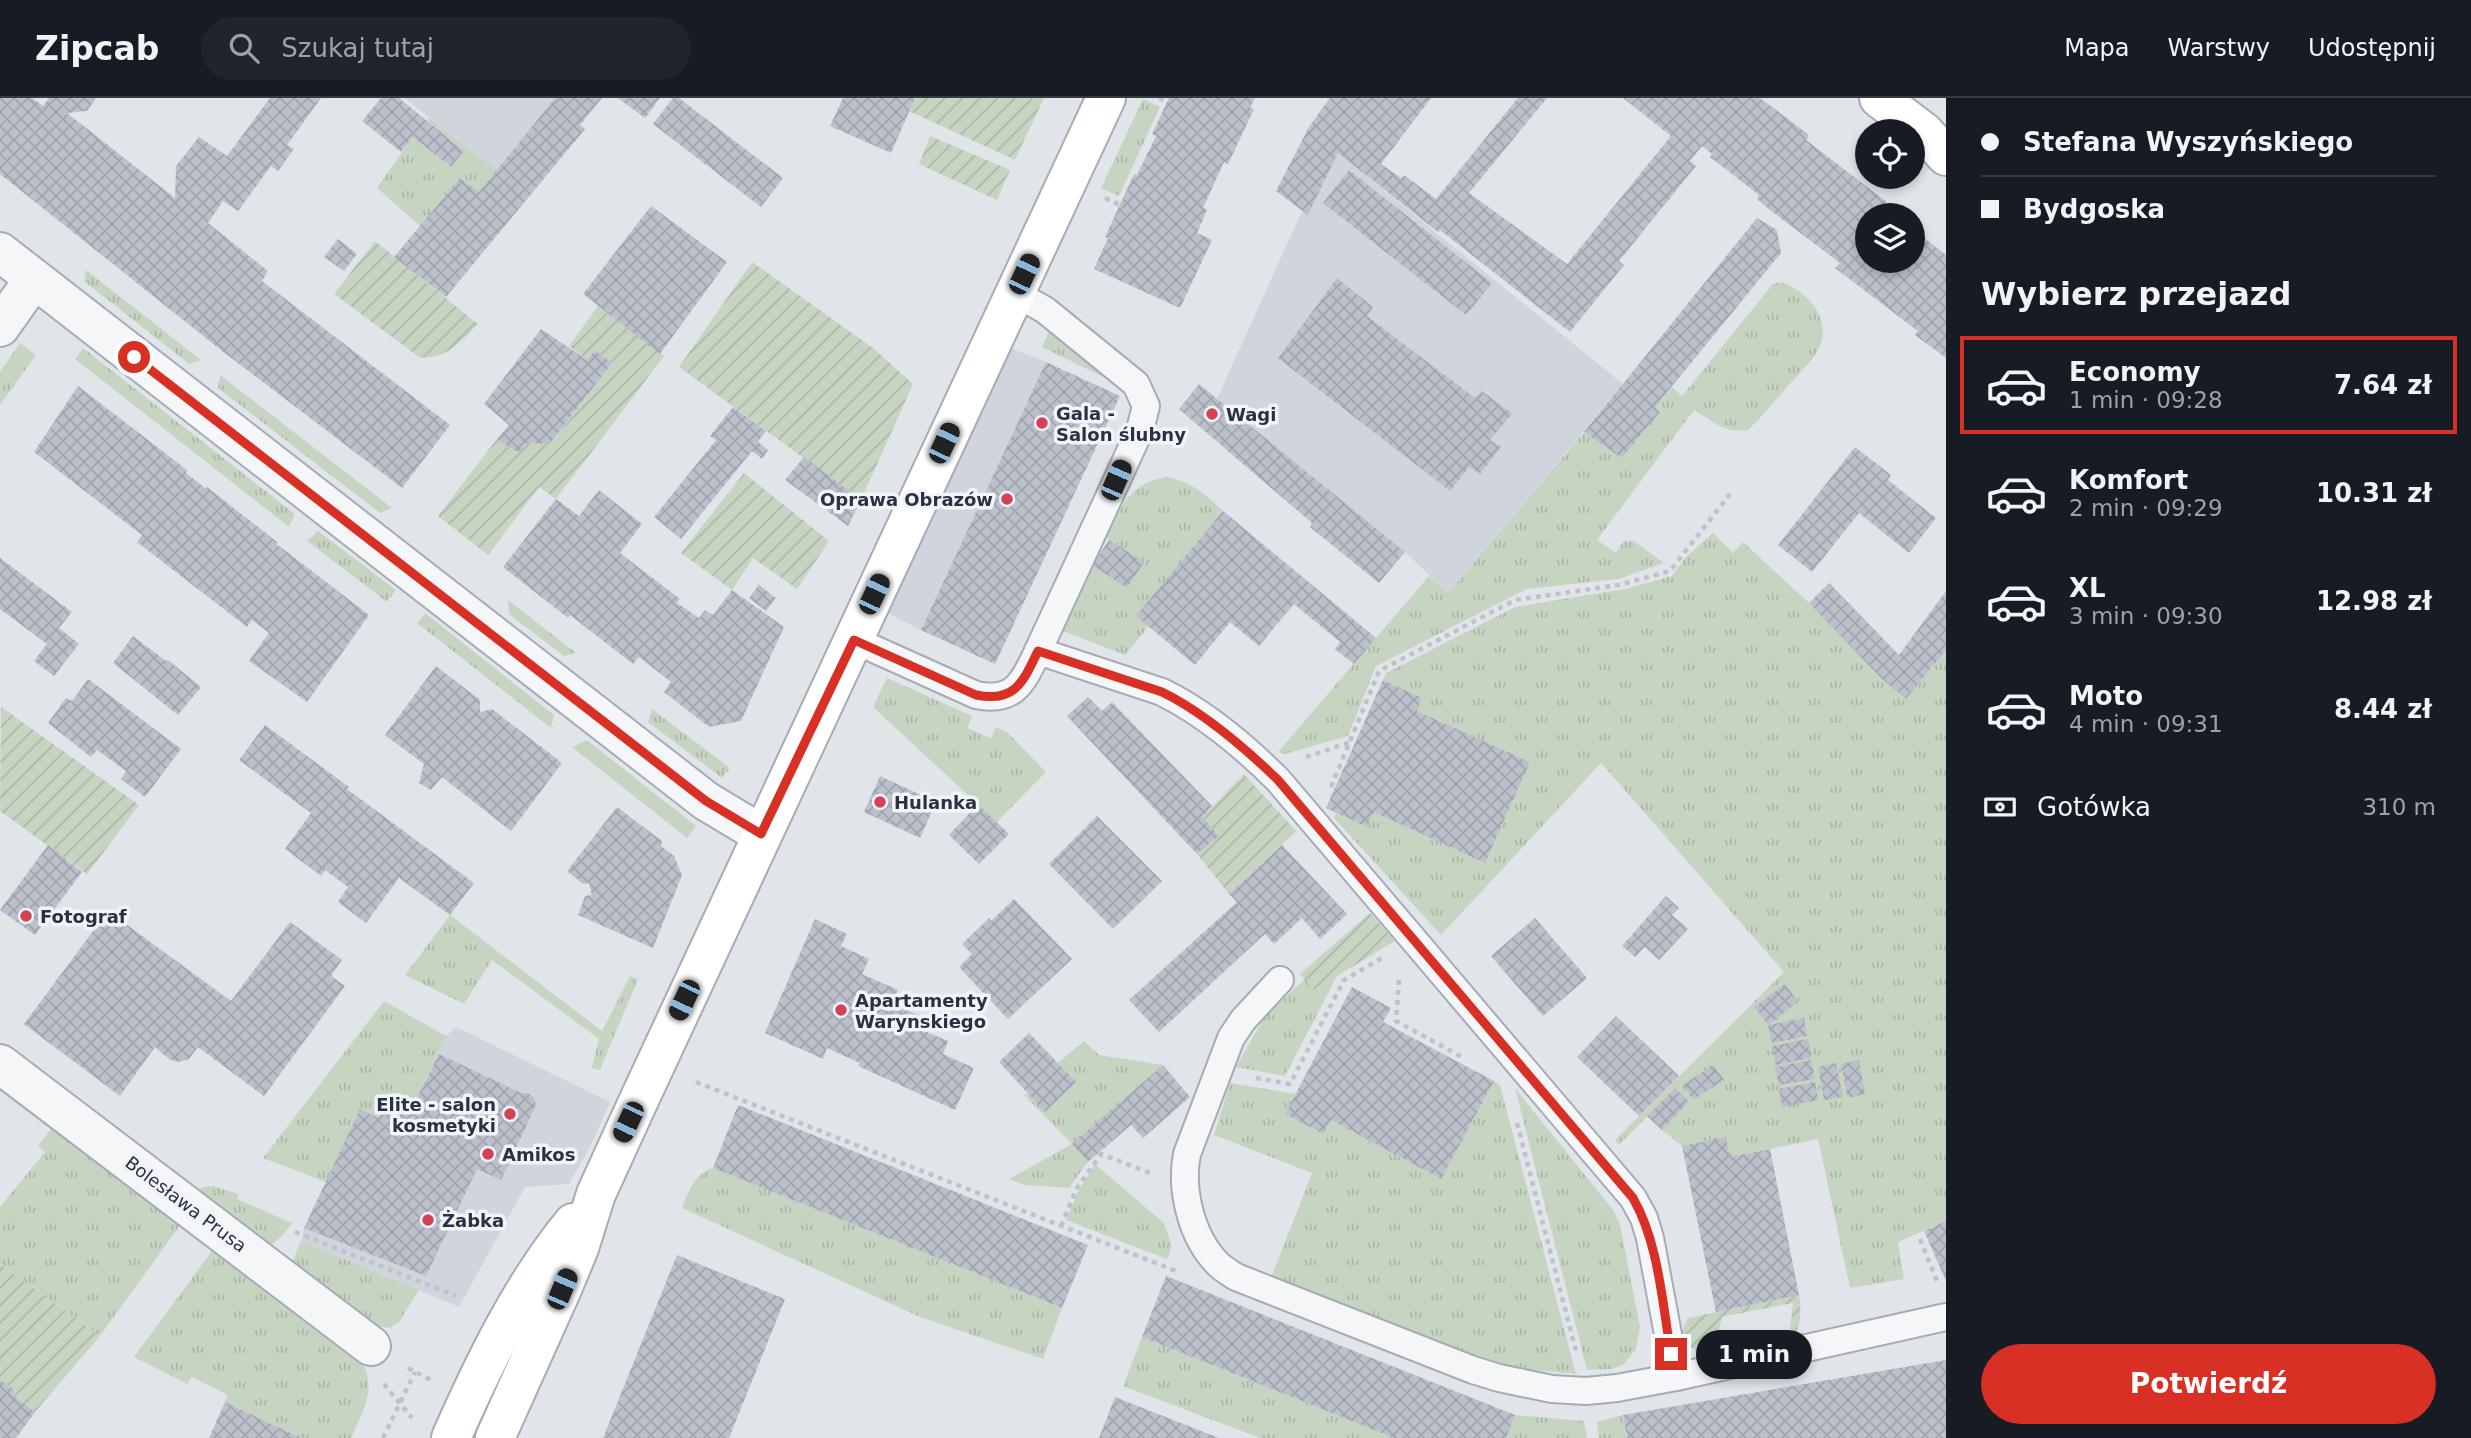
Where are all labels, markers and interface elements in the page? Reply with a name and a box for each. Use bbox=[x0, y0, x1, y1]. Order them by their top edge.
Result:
search box bbox=[201, 17, 691, 80]
text: Zipcab bbox=[35, 29, 159, 68]
icon: search bbox=[225, 29, 263, 67]
text: Szukaj tutaj bbox=[281, 33, 434, 63]
text: Mapa bbox=[2064, 34, 2130, 62]
text: Warstwy bbox=[2168, 34, 2270, 62]
text: Udostępnij bbox=[2308, 34, 2436, 62]
map controls bbox=[1855, 119, 1925, 273]
button: locate bbox=[1855, 119, 1925, 189]
text: Stefana Wyszyńskiego bbox=[2023, 127, 2353, 157]
text: Bydgoska bbox=[2023, 194, 2165, 224]
button: layers bbox=[1855, 203, 1925, 273]
car bbox=[1006, 251, 1043, 297]
text: Wybierz przejazd bbox=[1981, 275, 2291, 313]
route start bbox=[118, 341, 150, 373]
icon: car bbox=[1985, 354, 2048, 417]
text: Economy bbox=[2069, 357, 2200, 387]
text: 7.64 zł bbox=[2334, 370, 2432, 400]
text: 1 min · 09:28 bbox=[2069, 387, 2223, 413]
place label: Gala - Salon ślubny bbox=[1056, 403, 1186, 445]
place label: Wagi bbox=[1226, 404, 1276, 425]
marker: Wagi bbox=[1204, 406, 1220, 422]
marker: Gala - Salon ślubny bbox=[1034, 415, 1050, 431]
car bbox=[926, 420, 963, 466]
car bbox=[1098, 457, 1135, 503]
icon: car bbox=[1985, 462, 2048, 525]
text: Komfort bbox=[2069, 465, 2188, 495]
text: 10.31 zł bbox=[2316, 478, 2432, 508]
place label: Oprawa Obrazów bbox=[820, 489, 993, 510]
marker: Oprawa Obrazów bbox=[999, 491, 1015, 507]
text: 2 min · 09:29 bbox=[2069, 495, 2223, 521]
icon: car bbox=[1985, 570, 2048, 633]
car bbox=[856, 571, 893, 617]
text: XL bbox=[2069, 573, 2106, 603]
text: 12.98 zł bbox=[2316, 586, 2432, 616]
text: 3 min · 09:30 bbox=[2069, 603, 2223, 629]
icon: car bbox=[1985, 678, 2048, 741]
text: Moto bbox=[2069, 681, 2143, 711]
text: 8.44 zł bbox=[2334, 694, 2432, 724]
text: 4 min · 09:31 bbox=[2069, 711, 2223, 737]
icon: cash bbox=[1981, 788, 2019, 826]
place label: Hulanka bbox=[894, 792, 977, 813]
text: Gotówka bbox=[2037, 792, 2151, 822]
marker: Hulanka bbox=[872, 794, 888, 810]
text: 310 m bbox=[2362, 794, 2436, 820]
place label: Fotograf bbox=[40, 906, 127, 927]
marker: Fotograf bbox=[18, 908, 34, 924]
car bbox=[666, 977, 703, 1023]
place label: Apartamenty Warynskiego bbox=[855, 990, 988, 1032]
marker: Apartamenty Warynskiego bbox=[833, 1002, 849, 1018]
place label: Elite - salon kosmetyki bbox=[376, 1094, 496, 1136]
car bbox=[610, 1099, 647, 1145]
marker: Elite - salon kosmetyki bbox=[502, 1106, 518, 1122]
place label: Amikos bbox=[502, 1144, 575, 1165]
marker: Amikos bbox=[480, 1146, 496, 1162]
street label: Bolesława Prusa bbox=[121, 1152, 251, 1256]
place label: Żabka bbox=[442, 1210, 504, 1231]
marker: Żabka bbox=[420, 1212, 436, 1228]
car bbox=[545, 1266, 580, 1312]
callout: 1 min bbox=[1696, 1330, 1811, 1378]
route end bbox=[1655, 1338, 1687, 1370]
text: 1 min bbox=[1718, 1341, 1790, 1367]
button: Potwierdź bbox=[1981, 1344, 2436, 1424]

